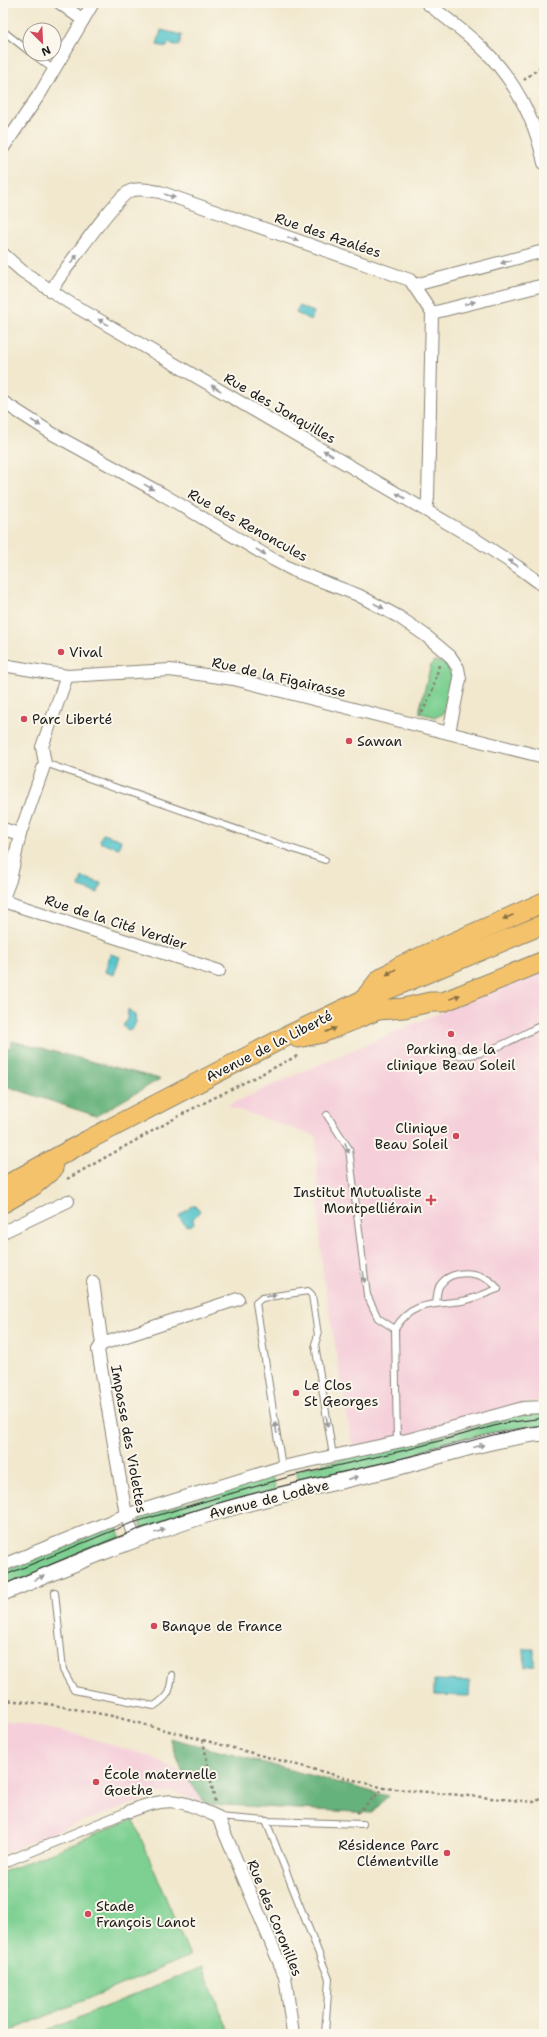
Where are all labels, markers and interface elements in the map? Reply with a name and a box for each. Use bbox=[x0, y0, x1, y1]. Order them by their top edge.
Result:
north arrow bbox=[22, 22, 62, 62]
text: N bbox=[39, 42, 53, 59]
one-way arrow bbox=[165, 193, 177, 199]
street label: Rue des Azalées bbox=[272, 208, 384, 262]
one-way arrow bbox=[287, 236, 299, 242]
one-way arrow bbox=[69, 253, 78, 264]
one-way arrow bbox=[500, 259, 513, 265]
one-way arrow bbox=[464, 300, 476, 306]
one-way arrow bbox=[97, 319, 109, 326]
street label: Rue des Jonquilles bbox=[221, 369, 339, 447]
one-way arrow bbox=[210, 384, 222, 391]
one-way arrow bbox=[31, 419, 41, 427]
one-way arrow bbox=[322, 449, 334, 456]
one-way arrow bbox=[143, 483, 155, 490]
street label: Rue des Renoncules bbox=[185, 485, 311, 565]
one-way arrow bbox=[395, 492, 407, 499]
one-way arrow bbox=[255, 549, 267, 556]
one-way arrow bbox=[507, 559, 518, 567]
one-way arrow bbox=[373, 603, 385, 609]
place label: Vival bbox=[69, 643, 103, 661]
marker: Vival bbox=[56, 647, 66, 657]
street label: Rue de la Figairasse bbox=[210, 653, 348, 701]
place label: Parc Liberté bbox=[32, 710, 112, 728]
marker: Parc Liberté bbox=[19, 714, 29, 724]
place label: Sawan bbox=[357, 732, 403, 750]
marker: Sawan bbox=[344, 736, 354, 746]
street label: Rue de la Cité Verdier bbox=[43, 890, 190, 954]
one-way arrow bbox=[503, 914, 514, 920]
one-way arrow bbox=[385, 969, 397, 976]
one-way arrow bbox=[449, 994, 461, 1000]
street label: Avenue de la Liberté bbox=[203, 1006, 336, 1086]
one-way arrow bbox=[325, 1027, 336, 1033]
marker: Parking de la clinique Beau Soleil bbox=[446, 1029, 456, 1039]
place label: Parking de la clinique Beau Soleil bbox=[387, 1040, 516, 1074]
place label: Clinique Beau Soleil bbox=[375, 1119, 449, 1153]
marker: Clinique Beau Soleil bbox=[451, 1131, 461, 1141]
one-way arrow bbox=[343, 1142, 350, 1154]
place label: Institut Mutualiste Montpelliérain bbox=[293, 1183, 422, 1217]
marker: Institut Mutualiste Montpelliérain bbox=[425, 1194, 437, 1206]
one-way arrow bbox=[361, 1270, 367, 1283]
one-way arrow bbox=[265, 1293, 277, 1299]
street label: Impasse des Violettes bbox=[107, 1364, 151, 1514]
place label: Le Clos St Georges bbox=[304, 1376, 379, 1410]
marker: Le Clos St Georges bbox=[291, 1388, 301, 1398]
one-way arrow bbox=[324, 1415, 330, 1427]
one-way arrow bbox=[273, 1422, 279, 1434]
one-way arrow bbox=[473, 1443, 485, 1449]
one-way arrow bbox=[346, 1474, 359, 1480]
street label: Avenue de Lodève bbox=[207, 1475, 331, 1523]
one-way arrow bbox=[154, 1527, 166, 1533]
one-way arrow bbox=[34, 1575, 46, 1581]
place label: Banque de France bbox=[162, 1617, 283, 1635]
marker: Banque de France bbox=[149, 1621, 159, 1631]
place label: École maternelle Goethe bbox=[104, 1765, 217, 1799]
marker: École maternelle Goethe bbox=[91, 1777, 101, 1787]
place label: Résidence Parc Clémentville bbox=[338, 1836, 439, 1870]
marker: Résidence Parc Clémentville bbox=[442, 1848, 452, 1858]
street label: Rue des Coronilles bbox=[243, 1857, 307, 1979]
place label: Stade François Lanot bbox=[96, 1897, 196, 1931]
marker: Stade François Lanot bbox=[83, 1909, 93, 1919]

